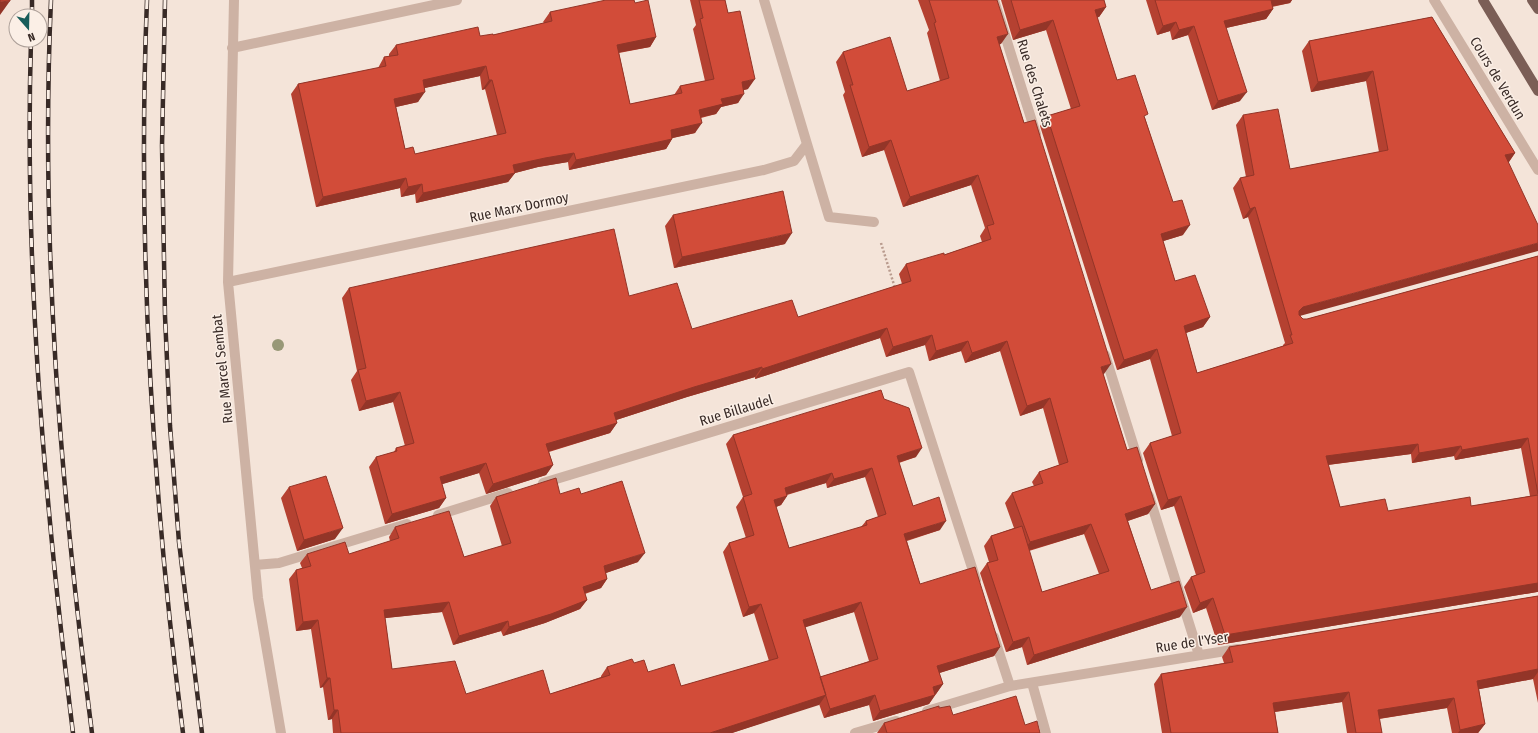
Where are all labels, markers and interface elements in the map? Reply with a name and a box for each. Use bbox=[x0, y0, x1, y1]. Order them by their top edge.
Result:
north arrow bbox=[8, 8, 48, 48]
text: N bbox=[26, 30, 37, 44]
street label: Cours de Verdun bbox=[1466, 34, 1529, 123]
street label: Rue des Chalets bbox=[1013, 37, 1056, 129]
street label: Rue Marx Dormoy bbox=[468, 189, 571, 226]
street label: Rue Marcel Sembat bbox=[208, 313, 237, 424]
street label: Rue Billaudel bbox=[697, 391, 775, 430]
street label: Rue de l'Yser bbox=[1155, 628, 1230, 657]

